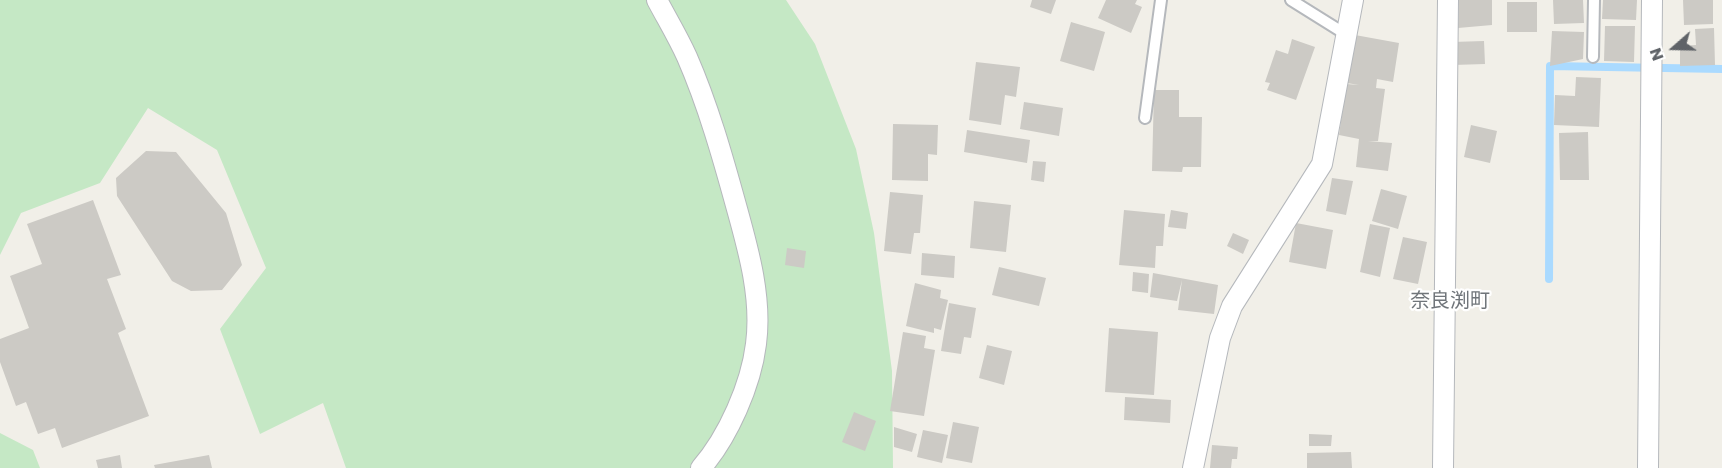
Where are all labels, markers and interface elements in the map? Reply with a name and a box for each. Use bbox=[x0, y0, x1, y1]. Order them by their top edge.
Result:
north arrow bbox=[1644, 18, 1704, 78]
text: N bbox=[1644, 45, 1669, 64]
district label: 奈良渕町 bbox=[1410, 290, 1490, 314]

